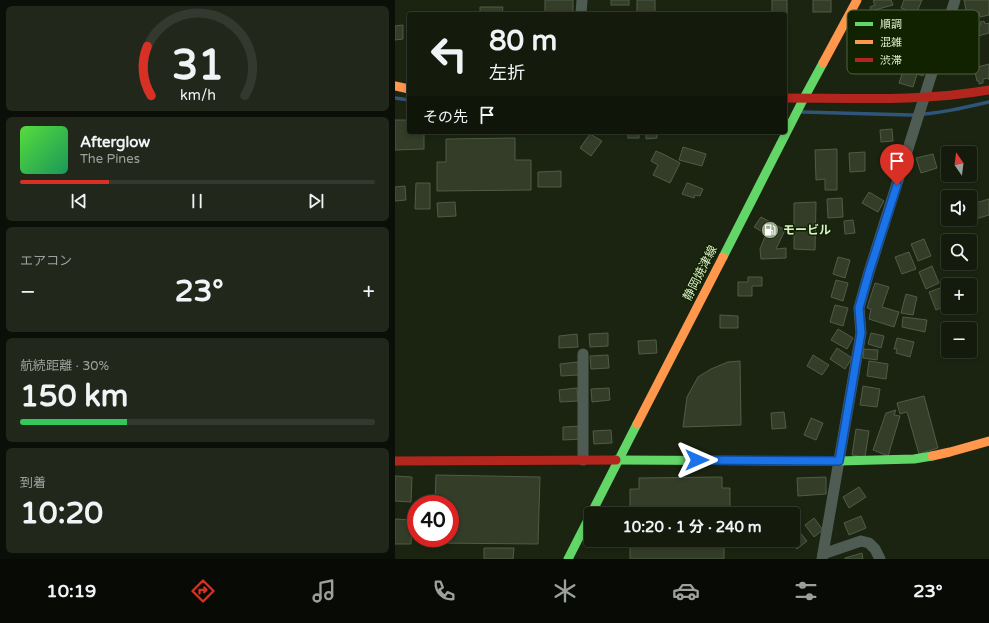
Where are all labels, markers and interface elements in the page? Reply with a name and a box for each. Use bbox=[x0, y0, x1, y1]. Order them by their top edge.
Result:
legend bbox=[847, 10, 979, 74]
text: 順調 bbox=[880, 18, 902, 31]
text: 80 m bbox=[489, 24, 557, 58]
icon: left bbox=[423, 28, 475, 80]
text: 混雑 bbox=[880, 36, 902, 49]
text: 31 bbox=[171, 41, 224, 91]
text: 渋滞 bbox=[880, 54, 902, 67]
text: 左折 bbox=[489, 62, 525, 84]
text: km/h bbox=[180, 87, 215, 104]
icon: arrive bbox=[476, 104, 498, 126]
text: その先 bbox=[423, 108, 468, 126]
text: Afterglow bbox=[80, 133, 150, 151]
pin bbox=[880, 144, 914, 185]
north arrow bbox=[941, 146, 977, 182]
map controls bbox=[941, 146, 977, 358]
icon: arrive bbox=[886, 150, 908, 172]
text: The Pines bbox=[80, 151, 140, 167]
icon: previous bbox=[68, 190, 90, 212]
icon: pause bbox=[186, 190, 208, 212]
icon: next bbox=[305, 190, 327, 212]
button: sound bbox=[941, 190, 977, 226]
fuel station icon: モービル bbox=[760, 220, 780, 240]
place label: モービル bbox=[783, 223, 831, 237]
button: search bbox=[941, 234, 977, 270]
street label: 静岡焼津線 bbox=[680, 243, 720, 303]
text: エアコン bbox=[20, 253, 72, 269]
text: 23° bbox=[175, 273, 224, 310]
button: + bbox=[941, 278, 977, 314]
text: − bbox=[20, 279, 36, 305]
text: + bbox=[363, 279, 375, 305]
button: − bbox=[941, 322, 977, 358]
text: 航続距離 · 30% bbox=[20, 358, 109, 374]
text: 150 km bbox=[20, 378, 128, 415]
position arrow bbox=[676, 439, 718, 481]
text: 到着 bbox=[20, 475, 46, 491]
text: 10:20 bbox=[20, 495, 103, 532]
speed limit sign: 40 bbox=[407, 495, 459, 547]
text: 10:20 · 1 分 · 240 m bbox=[622, 518, 762, 536]
icon: directions bbox=[189, 577, 217, 605]
icon: music bbox=[310, 577, 338, 605]
icon: phone bbox=[430, 577, 458, 605]
icon: climate bbox=[551, 577, 579, 605]
icon: car bbox=[672, 577, 700, 605]
icon: filters bbox=[792, 577, 820, 605]
text: 10:19 bbox=[46, 580, 96, 602]
text: 23° bbox=[913, 580, 943, 602]

